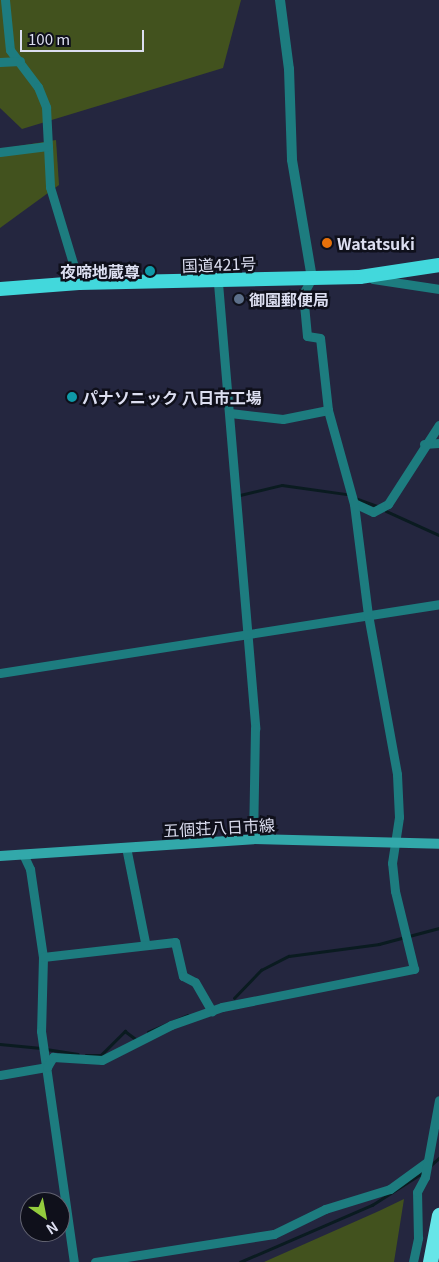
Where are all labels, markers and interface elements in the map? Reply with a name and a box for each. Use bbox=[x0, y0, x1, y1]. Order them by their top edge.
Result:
scale bar bbox=[22, 20, 146, 52]
text: 100 m bbox=[28, 28, 70, 49]
place label: Watatsuki bbox=[337, 233, 415, 253]
marker: Watatsuki bbox=[321, 237, 333, 249]
street label: 国道421号 bbox=[181, 253, 257, 275]
place label: 夜啼地蔵尊 bbox=[60, 261, 140, 281]
marker: 夜啼地蔵尊 bbox=[144, 265, 156, 277]
place label: 御園郵便局 bbox=[249, 289, 329, 309]
marker: 御園郵便局 bbox=[233, 293, 245, 305]
place label: パナソニック 八日市工場 bbox=[82, 387, 262, 407]
marker: パナソニック 八日市工場 bbox=[66, 391, 78, 403]
street label: 五個荘八日市線 bbox=[163, 814, 275, 840]
north arrow bbox=[20, 1192, 70, 1242]
text: N bbox=[43, 1217, 62, 1240]

